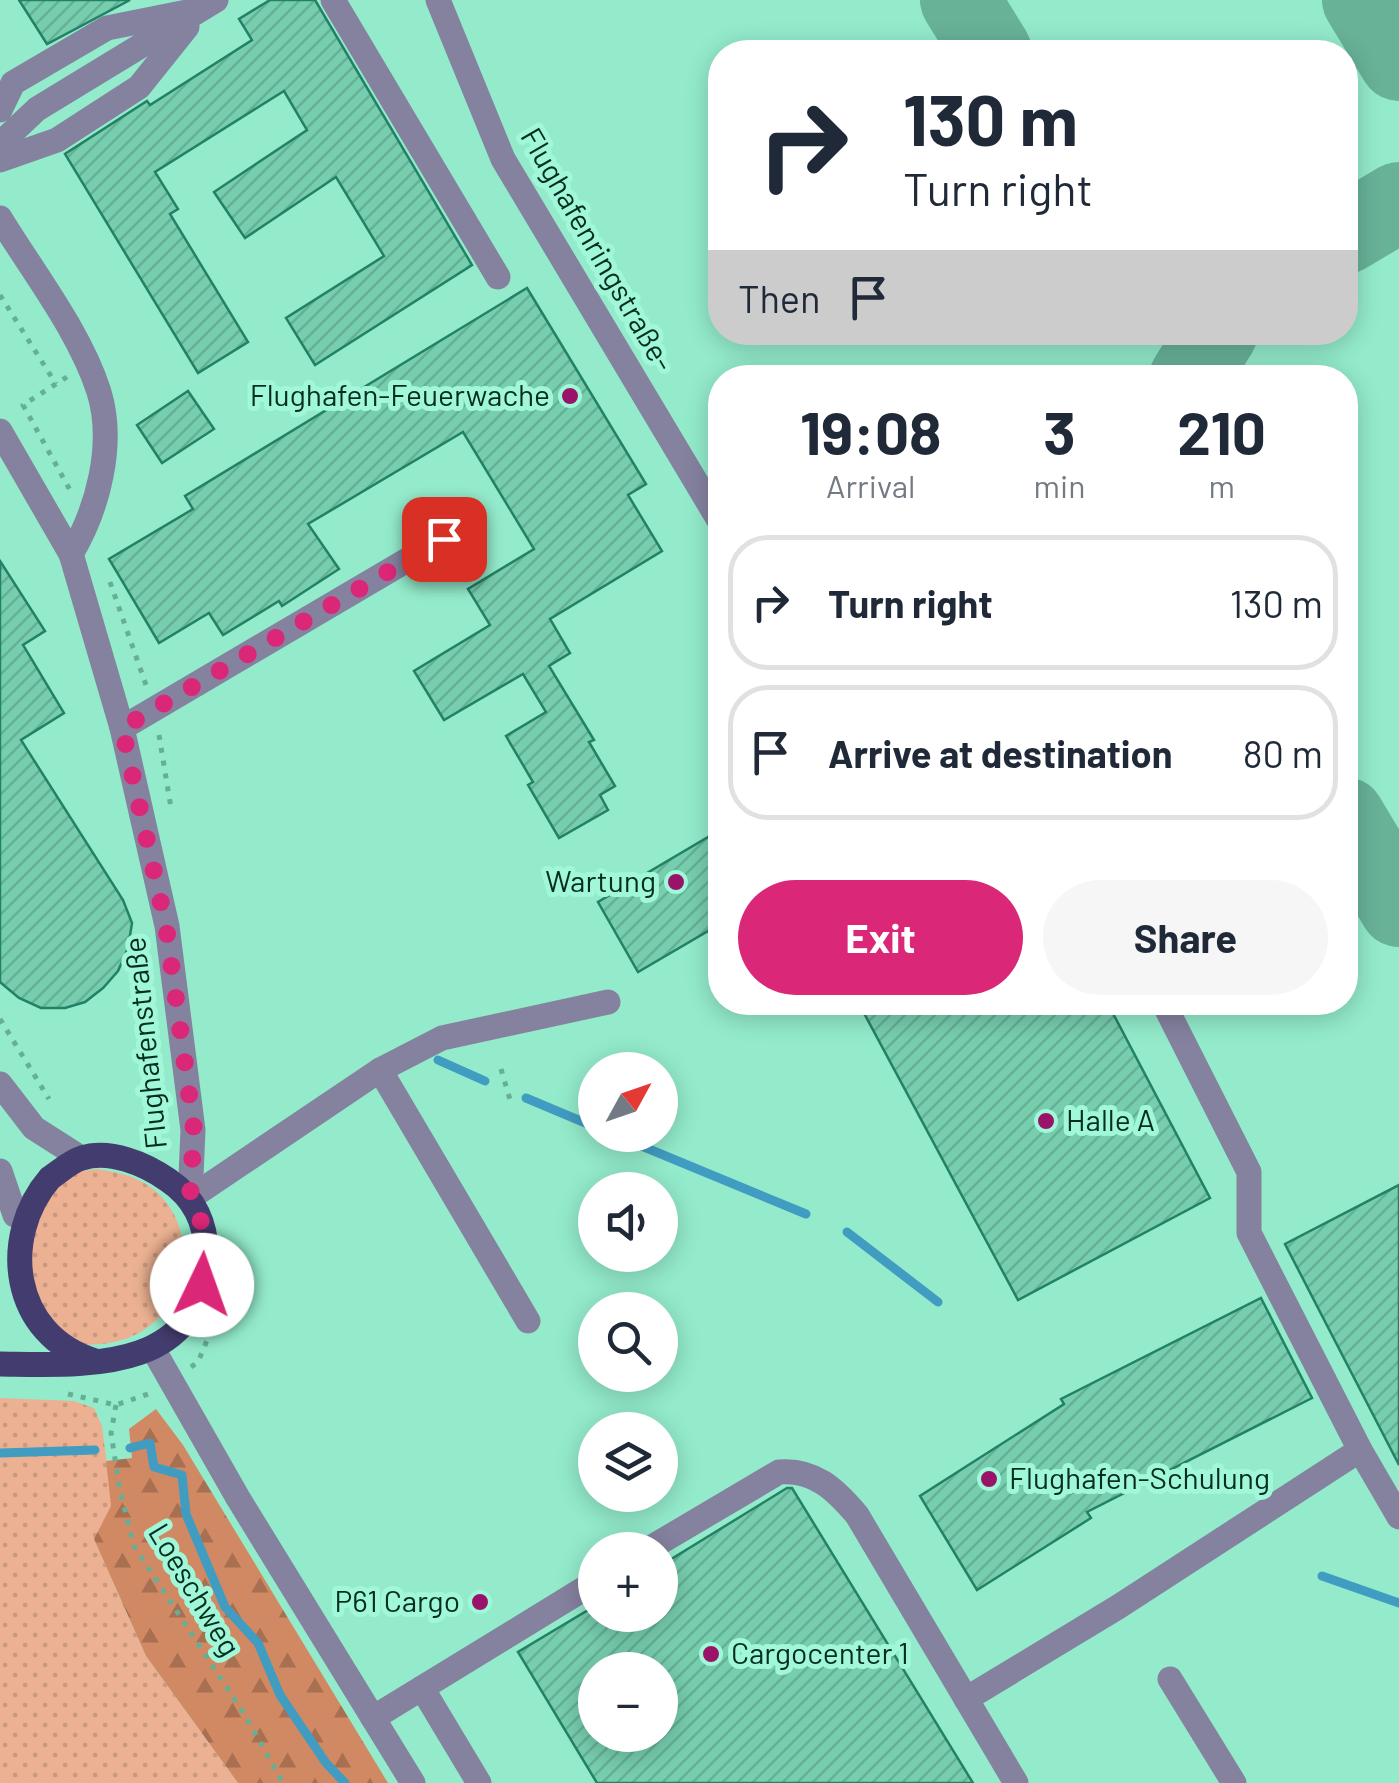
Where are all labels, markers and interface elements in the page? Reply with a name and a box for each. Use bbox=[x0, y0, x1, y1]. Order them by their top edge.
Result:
text: 130 m bbox=[903, 76, 1078, 160]
icon: right bbox=[738, 80, 868, 210]
street label: Flughafenringstraße- bbox=[514, 121, 683, 377]
text: Turn right bbox=[903, 161, 1093, 215]
icon: arrive bbox=[841, 270, 896, 325]
text: Then bbox=[738, 275, 821, 321]
place label: Flughafen-Feuerwache bbox=[250, 376, 550, 412]
marker: Flughafen-Feuerwache bbox=[559, 385, 581, 407]
text: 19:08 bbox=[800, 395, 942, 467]
text: 3 bbox=[1043, 395, 1076, 467]
text: 210 bbox=[1177, 395, 1266, 467]
text: Arrival bbox=[826, 466, 915, 504]
text: min bbox=[1034, 466, 1085, 504]
text: m bbox=[1208, 466, 1235, 504]
pin bbox=[402, 497, 487, 582]
icon: arrive bbox=[417, 512, 472, 567]
icon: right bbox=[743, 575, 798, 630]
text: Turn right bbox=[828, 580, 993, 626]
text: 130 m bbox=[1230, 580, 1323, 626]
icon: arrive bbox=[743, 725, 798, 780]
text: Arrive at destination bbox=[828, 730, 1173, 776]
text: 80 m bbox=[1243, 730, 1323, 776]
place label: Wartung bbox=[545, 862, 656, 898]
marker: Wartung bbox=[665, 871, 687, 893]
button: Exit bbox=[738, 880, 1023, 995]
button: Share bbox=[1043, 880, 1328, 995]
street label: Flughafenstraße bbox=[115, 935, 173, 1151]
north arrow bbox=[578, 1052, 678, 1152]
map controls bbox=[578, 1052, 678, 1752]
place label: Halle A bbox=[1066, 1101, 1155, 1137]
marker: Halle A bbox=[1035, 1110, 1057, 1132]
button: sound bbox=[578, 1172, 678, 1272]
position arrow bbox=[150, 1233, 254, 1337]
button: search bbox=[578, 1292, 678, 1392]
button: layers bbox=[578, 1412, 678, 1512]
place label: Flughafen-Schulung bbox=[1009, 1459, 1270, 1495]
marker: Flughafen-Schulung bbox=[978, 1468, 1000, 1490]
street label: Loeschweg bbox=[142, 1516, 249, 1662]
button: + bbox=[578, 1532, 678, 1632]
place label: P61 Cargo bbox=[335, 1582, 460, 1618]
marker: P61 Cargo bbox=[469, 1591, 491, 1613]
place label: Cargocenter 1 bbox=[731, 1634, 909, 1670]
marker: Cargocenter 1 bbox=[700, 1643, 722, 1665]
button: − bbox=[578, 1652, 678, 1752]

